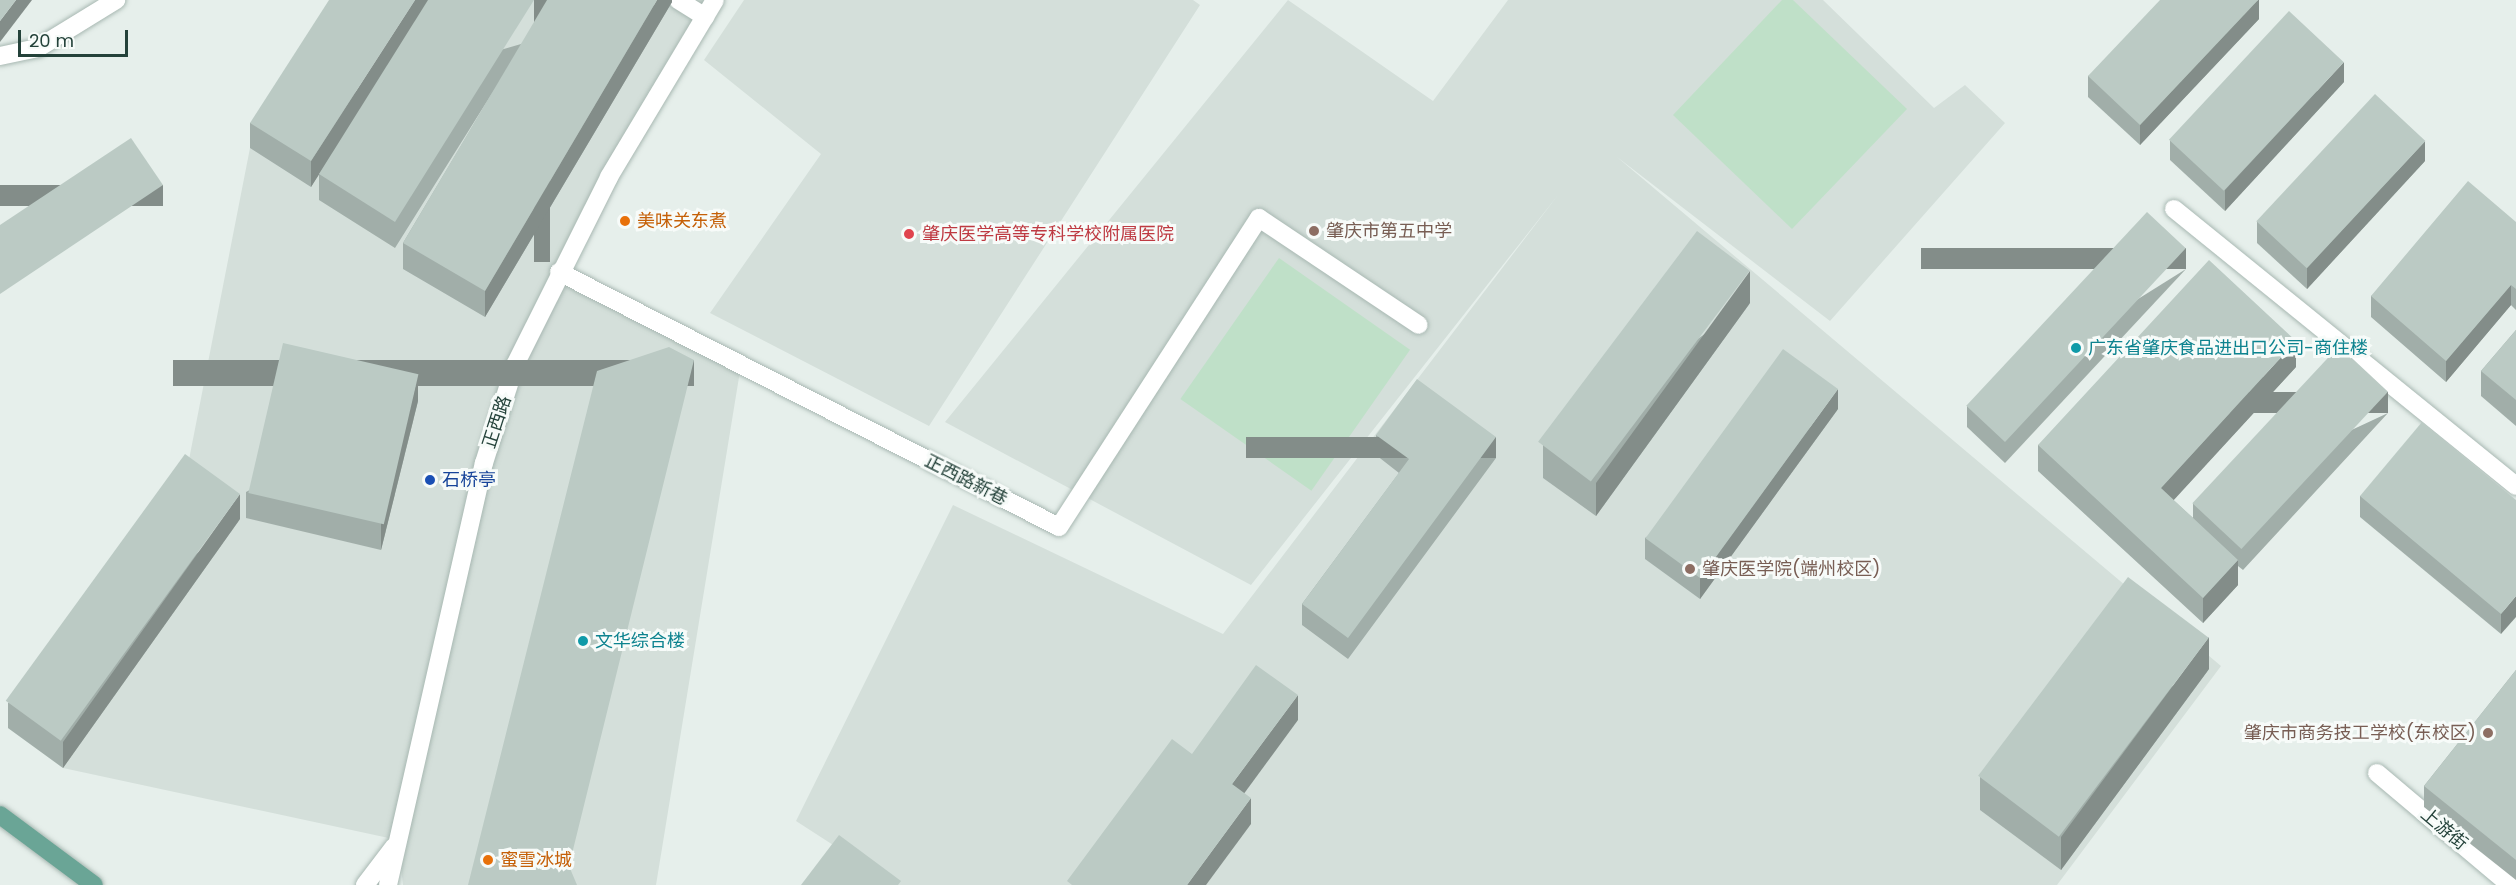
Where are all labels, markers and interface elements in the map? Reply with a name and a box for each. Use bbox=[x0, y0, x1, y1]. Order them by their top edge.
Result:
scale bar bbox=[21, 18, 130, 56]
text: 20 m bbox=[29, 28, 74, 53]
place label: 美味关东煮 bbox=[637, 210, 727, 232]
marker: 美味关东煮 bbox=[618, 214, 632, 228]
place label: 肇庆市第五中学 bbox=[1326, 220, 1452, 242]
place label: 肇庆医学高等专科学校附属医院 bbox=[922, 223, 1174, 245]
marker: 肇庆市第五中学 bbox=[1307, 224, 1321, 238]
marker: 肇庆医学高等专科学校附属医院 bbox=[900, 225, 918, 243]
place label: 广东省肇庆食品进出口公司-商住楼 bbox=[2088, 337, 2368, 359]
marker: 广东省肇庆食品进出口公司-商住楼 bbox=[2069, 341, 2083, 355]
street label: 正西路 bbox=[478, 393, 516, 451]
street label: 正西路新巷 bbox=[921, 450, 1011, 510]
place label: 石桥亭 bbox=[442, 469, 496, 491]
marker: 石桥亭 bbox=[423, 473, 437, 487]
place label: 肇庆医学院(端州校区) bbox=[1702, 558, 1880, 580]
marker: 肇庆医学院(端州校区) bbox=[1683, 562, 1697, 576]
place label: 文华综合楼 bbox=[595, 630, 685, 652]
marker: 文华综合楼 bbox=[576, 634, 590, 648]
place label: 肇庆市商务技工学校(东校区) bbox=[2244, 722, 2476, 744]
marker: 肇庆市商务技工学校(东校区) bbox=[2481, 726, 2495, 740]
street label: 上游街 bbox=[2416, 803, 2472, 855]
place label: 蜜雪冰城 bbox=[500, 849, 572, 871]
marker: 蜜雪冰城 bbox=[481, 853, 495, 867]

